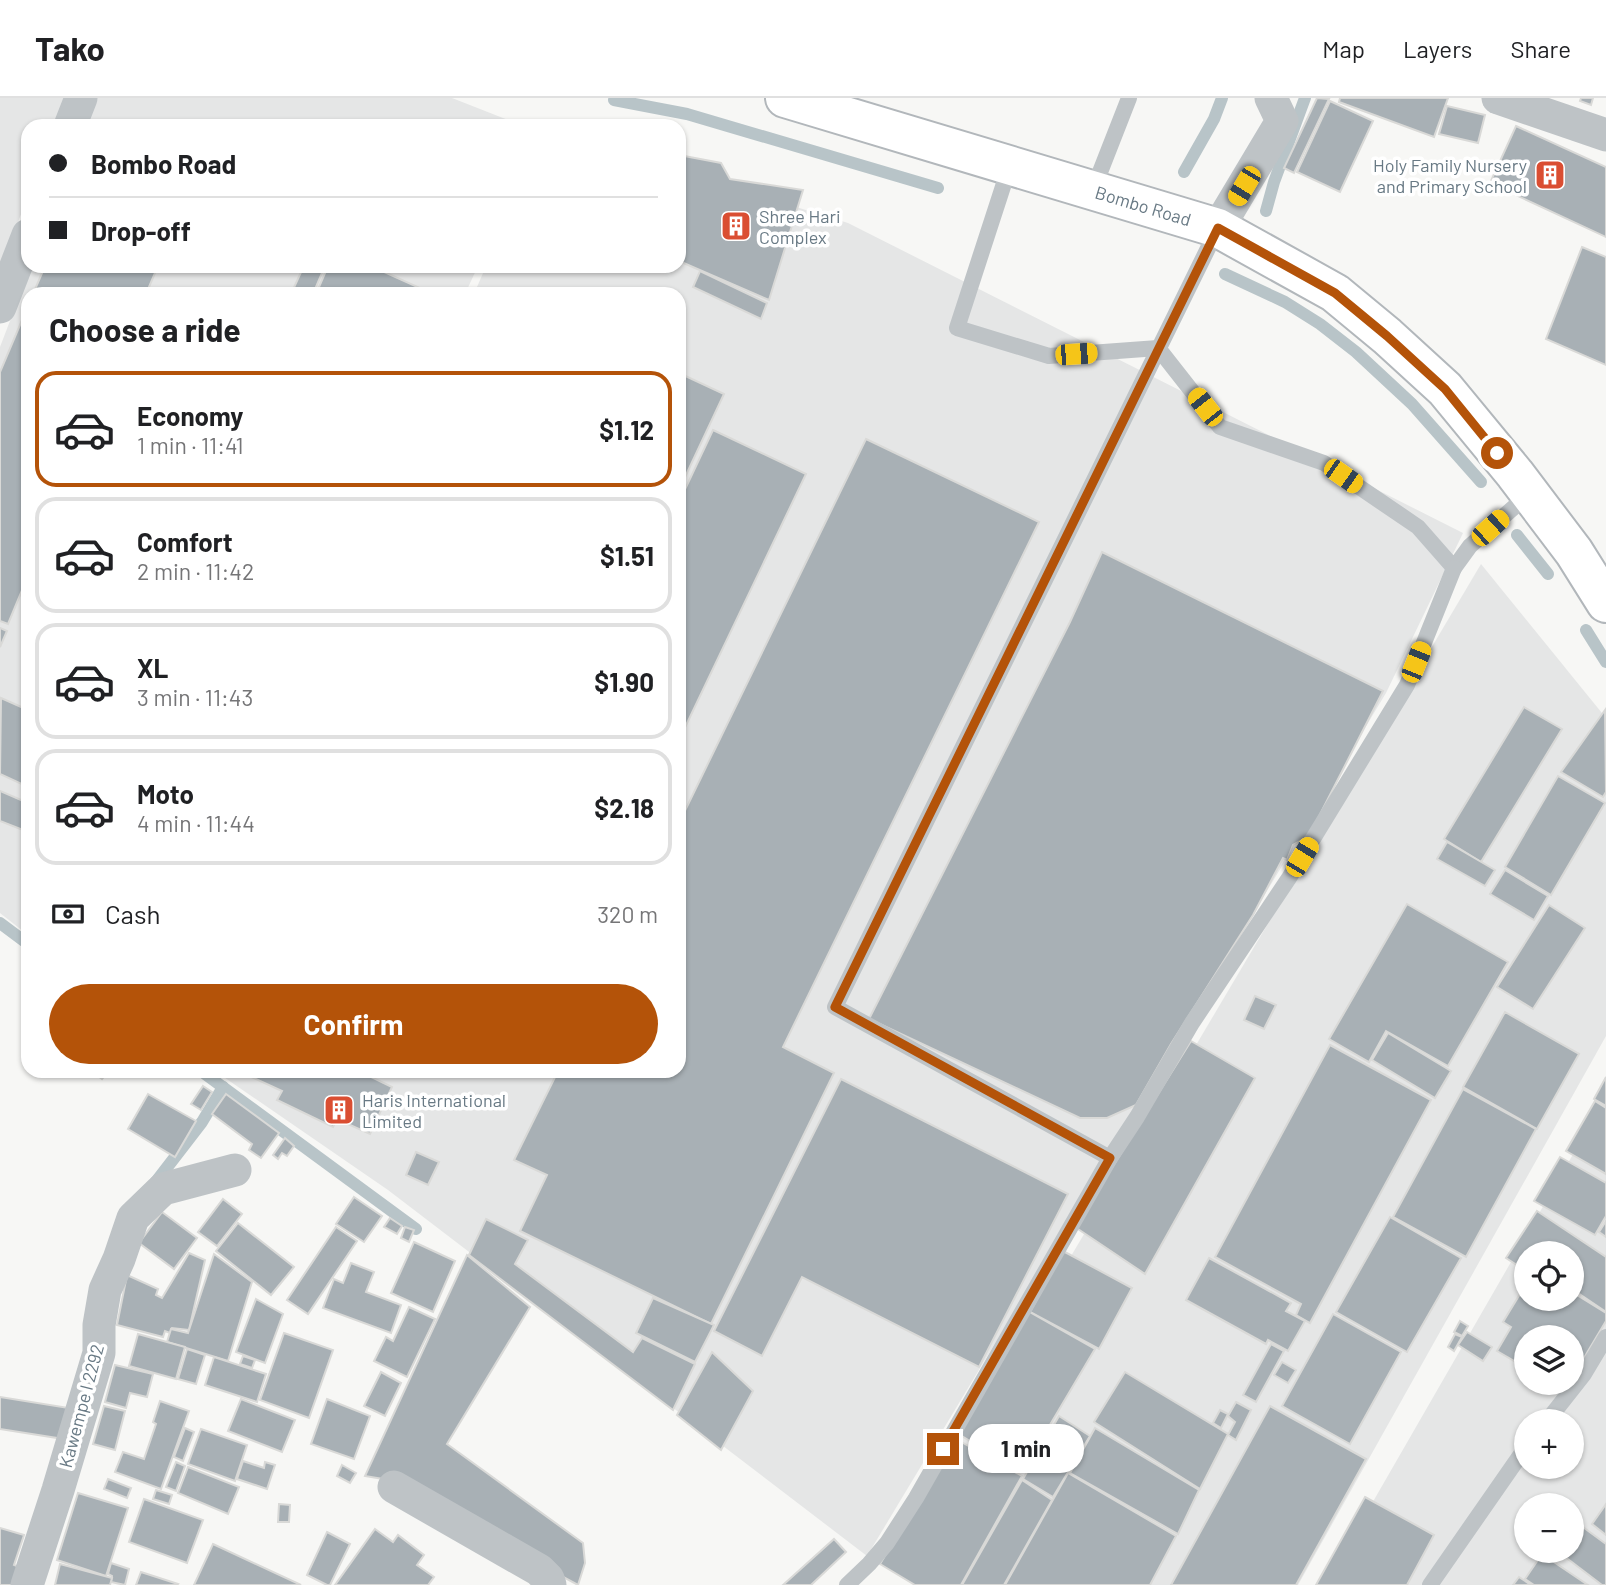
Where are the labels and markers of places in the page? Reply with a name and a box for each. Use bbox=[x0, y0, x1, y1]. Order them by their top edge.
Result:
place label: Holy Family Nursery and Primary School bbox=[1373, 154, 1527, 197]
building icon: Holy Family Nursery and Primary School bbox=[1533, 158, 1567, 192]
place label: Shree Hari Complex bbox=[759, 205, 841, 248]
building icon: Shree Hari Complex bbox=[719, 209, 753, 243]
place label: Haris International Limited bbox=[362, 1089, 506, 1132]
building icon: Haris International Limited bbox=[322, 1093, 356, 1127]

